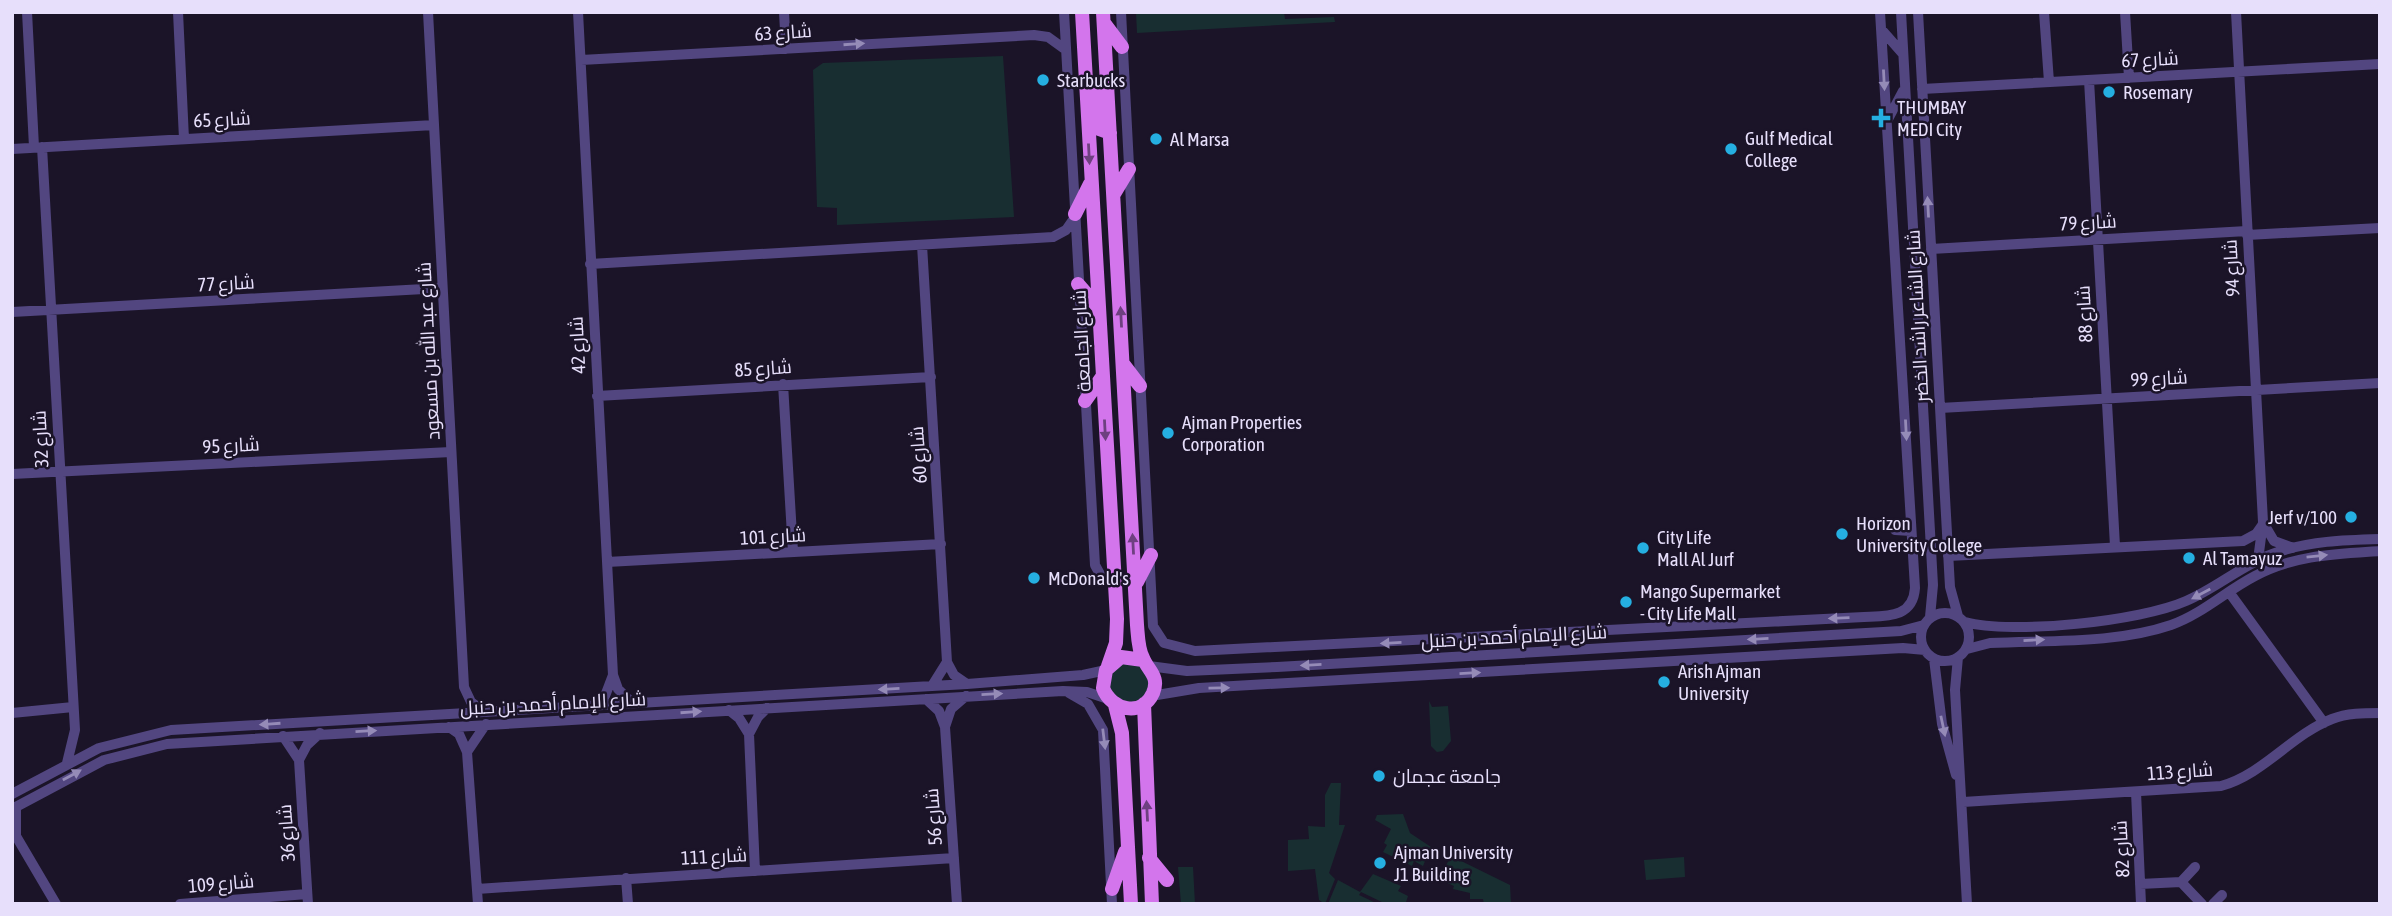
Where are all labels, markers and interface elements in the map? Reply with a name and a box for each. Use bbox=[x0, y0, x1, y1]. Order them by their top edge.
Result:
street label: شارع 63 bbox=[754, 19, 813, 48]
one-way arrow bbox=[843, 39, 865, 50]
street label: شارع 67 bbox=[2121, 47, 2179, 74]
place label: Starbucks bbox=[1057, 69, 1125, 91]
one-way arrow bbox=[1878, 70, 1889, 92]
marker: Starbucks bbox=[1035, 72, 1051, 88]
place label: Rosemary bbox=[2123, 81, 2193, 103]
marker: Rosemary bbox=[2101, 84, 2117, 100]
place label: THUMBAY MEDI City bbox=[1897, 96, 1967, 140]
street label: شارع 65 bbox=[193, 107, 251, 134]
marker: THUMBAY MEDI City bbox=[1871, 108, 1891, 128]
place label: Gulf Medical College bbox=[1745, 127, 1833, 171]
place label: Al Marsa bbox=[1170, 128, 1230, 150]
marker: Al Marsa bbox=[1148, 131, 1164, 147]
marker: Gulf Medical College bbox=[1723, 141, 1739, 157]
one-way arrow bbox=[1084, 143, 1095, 165]
one-way arrow bbox=[1923, 196, 1934, 218]
street label: شارع 79 bbox=[2059, 210, 2117, 237]
street label: شارع الشاعر راشد الخضر bbox=[1901, 229, 1936, 404]
street label: شارع 94 bbox=[2219, 239, 2246, 297]
street label: شارع عبد الله بن مسعود bbox=[411, 261, 447, 441]
street label: شارع 77 bbox=[197, 271, 255, 298]
street label: شارع 88 bbox=[2072, 285, 2099, 343]
street label: شارع الجامعة bbox=[1067, 289, 1098, 393]
one-way arrow bbox=[1115, 305, 1126, 327]
street label: شارع 42 bbox=[565, 316, 592, 374]
street label: شارع 85 bbox=[734, 355, 793, 384]
street label: شارع 99 bbox=[2130, 366, 2188, 393]
street label: شارع 32 bbox=[28, 410, 55, 468]
place label: Ajman Properties Corporation bbox=[1182, 411, 1302, 455]
one-way arrow bbox=[1100, 419, 1111, 441]
one-way arrow bbox=[1901, 419, 1912, 441]
street label: شارع 60 bbox=[905, 425, 934, 484]
marker: Ajman Properties Corporation bbox=[1160, 425, 1176, 441]
street label: شارع 95 bbox=[202, 433, 260, 460]
place label: Jerf v/100 bbox=[2268, 506, 2337, 528]
marker: Jerf v/100 bbox=[2343, 509, 2359, 525]
place label: Horizon University College bbox=[1856, 512, 1982, 556]
street label: شارع 101 bbox=[739, 523, 807, 552]
place label: City Life Mall Al Jurf bbox=[1657, 526, 1734, 570]
marker: Horizon University College bbox=[1834, 526, 1850, 542]
one-way arrow bbox=[1127, 533, 1138, 555]
marker: City Life Mall Al Jurf bbox=[1635, 540, 1651, 556]
place label: Al Tamayuz bbox=[2203, 547, 2282, 569]
marker: Al Tamayuz bbox=[2181, 550, 2197, 566]
one-way arrow bbox=[2306, 550, 2328, 561]
place label: McDonald's bbox=[1048, 567, 1129, 589]
marker: McDonald's bbox=[1026, 570, 1042, 586]
place label: Mango Supermarket - City Life Mall bbox=[1640, 580, 1781, 624]
one-way arrow bbox=[2191, 588, 2211, 599]
marker: Mango Supermarket - City Life Mall bbox=[1618, 594, 1634, 610]
one-way arrow bbox=[1827, 613, 1849, 624]
street label: شارع الإمام أحمد بن حنبل bbox=[1420, 620, 1608, 655]
one-way arrow bbox=[1747, 634, 1769, 645]
one-way arrow bbox=[2023, 635, 2045, 646]
one-way arrow bbox=[1380, 637, 1402, 648]
one-way arrow bbox=[1300, 660, 1322, 671]
place label: Arish Ajman University bbox=[1678, 660, 1761, 704]
one-way arrow bbox=[1459, 667, 1481, 678]
marker: Arish Ajman University bbox=[1656, 674, 1672, 690]
one-way arrow bbox=[1208, 682, 1230, 694]
one-way arrow bbox=[878, 683, 900, 694]
street label: شارع الإمام أحمد بن حنبل bbox=[459, 687, 647, 722]
one-way arrow bbox=[981, 689, 1003, 700]
one-way arrow bbox=[681, 707, 703, 718]
one-way arrow bbox=[1937, 715, 1948, 737]
one-way arrow bbox=[259, 719, 281, 730]
one-way arrow bbox=[356, 725, 378, 736]
one-way arrow bbox=[1099, 728, 1110, 750]
street label: شارع 113 bbox=[2146, 758, 2214, 787]
place label: جامعة عجمان bbox=[1393, 765, 1501, 788]
marker: جامعة عجمان bbox=[1371, 768, 1387, 784]
one-way arrow bbox=[62, 770, 82, 782]
street label: شارع 56 bbox=[920, 787, 949, 846]
one-way arrow bbox=[1141, 800, 1152, 822]
street label: شارع 36 bbox=[273, 803, 302, 862]
street label: شارع 82 bbox=[2109, 820, 2136, 878]
place label: Ajman University J1 Building bbox=[1394, 841, 1513, 885]
street label: شارع 111 bbox=[680, 843, 748, 872]
marker: Ajman University J1 Building bbox=[1372, 855, 1388, 871]
street label: شارع 109 bbox=[187, 869, 255, 900]

